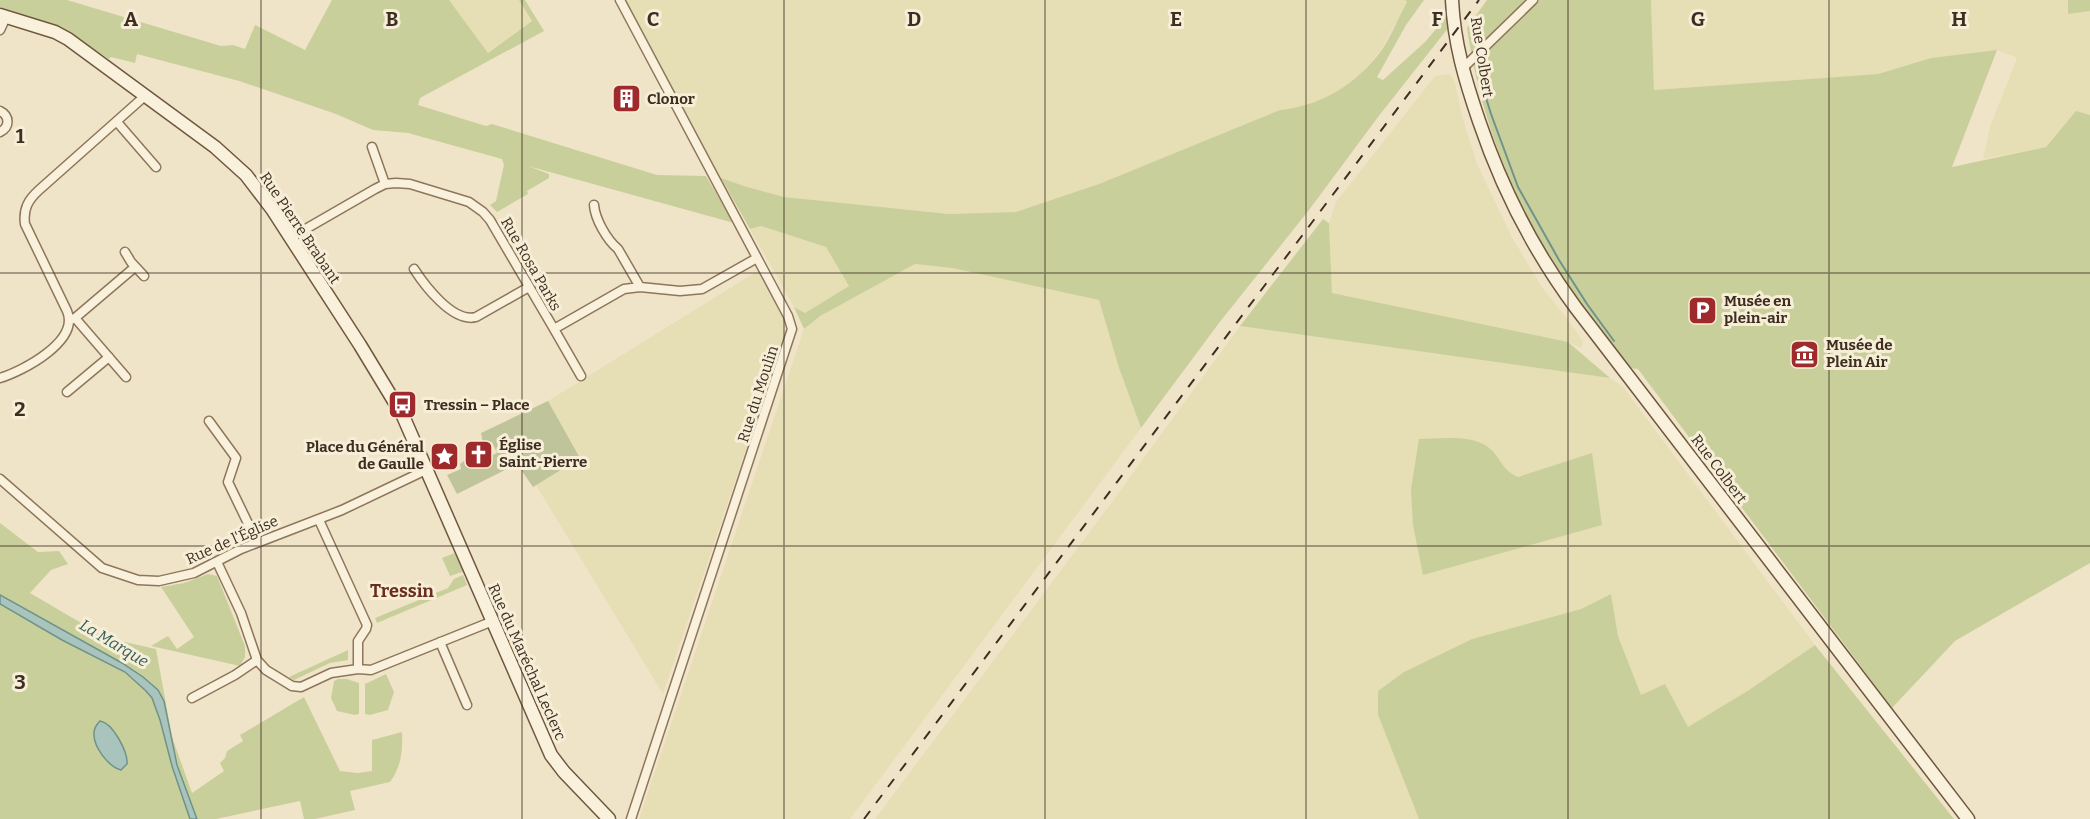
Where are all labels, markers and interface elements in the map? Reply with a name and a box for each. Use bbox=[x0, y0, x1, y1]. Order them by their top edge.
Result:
text: A bbox=[124, 7, 139, 31]
text: B bbox=[386, 7, 399, 31]
text: C bbox=[647, 7, 659, 31]
text: D bbox=[907, 7, 921, 31]
text: E bbox=[1170, 7, 1182, 31]
text: F bbox=[1431, 7, 1443, 31]
text: G bbox=[1691, 7, 1705, 31]
text: H bbox=[1951, 7, 1967, 31]
street label: Rue Colbert bbox=[1467, 15, 1497, 99]
building icon: Clonor bbox=[610, 83, 642, 115]
place label: Clonor bbox=[647, 90, 695, 108]
text: 1 bbox=[16, 124, 25, 148]
street label: Rue Pierre Brabant bbox=[256, 169, 344, 288]
street label: Rue Rosa Parks bbox=[497, 214, 565, 314]
place label: Musée en plein-air bbox=[1724, 292, 1791, 327]
parking icon: Musée en plein-air bbox=[1687, 294, 1719, 326]
place label: Musée de Plein Air bbox=[1826, 336, 1892, 371]
museum icon: Musée de Plein Air bbox=[1789, 338, 1821, 370]
street label: Rue du Moulin bbox=[734, 343, 782, 445]
bus stop icon: Tressin – Place bbox=[387, 389, 419, 421]
place label: Tressin – Place bbox=[424, 396, 530, 414]
text: 2 bbox=[14, 397, 26, 421]
street label: Rue Colbert bbox=[1687, 431, 1751, 507]
place label: Église Saint-Pierre bbox=[499, 436, 587, 471]
place label: Place du Général de Gaulle bbox=[306, 438, 424, 473]
church icon: Église Saint-Pierre bbox=[462, 438, 494, 470]
place icon: Place du Général de Gaulle bbox=[429, 440, 461, 472]
street label: Rue de l'Église bbox=[183, 512, 281, 568]
district label: Tressin bbox=[370, 580, 434, 602]
street label: Rue du Maréchal Leclerc bbox=[484, 581, 570, 743]
water label: La Marque bbox=[76, 615, 152, 671]
text: 3 bbox=[14, 670, 26, 694]

